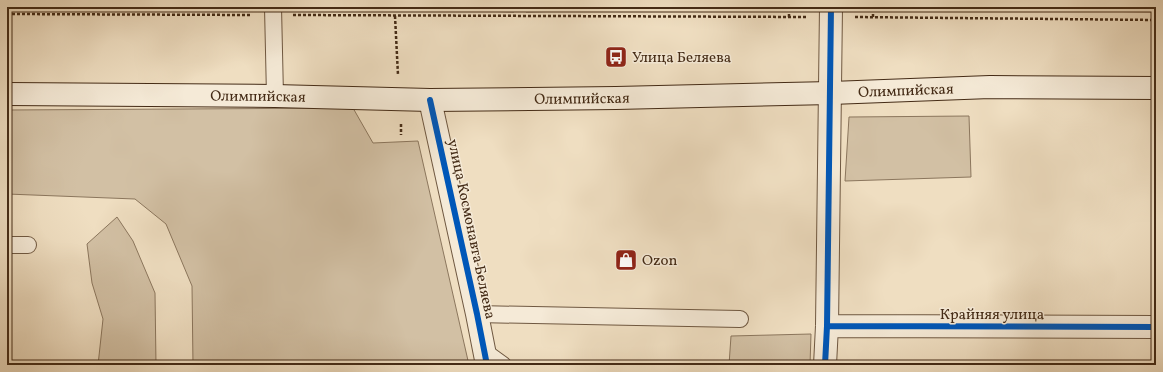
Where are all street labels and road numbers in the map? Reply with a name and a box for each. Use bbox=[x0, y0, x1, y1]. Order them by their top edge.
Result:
street label: Олимпийская bbox=[858, 79, 954, 104]
street label: Олимпийская bbox=[210, 87, 306, 109]
street label: Олимпийская bbox=[534, 89, 630, 111]
street label: улица Космонавта Беляева bbox=[441, 137, 500, 321]
street label: Крайняя улица bbox=[940, 305, 1044, 326]

